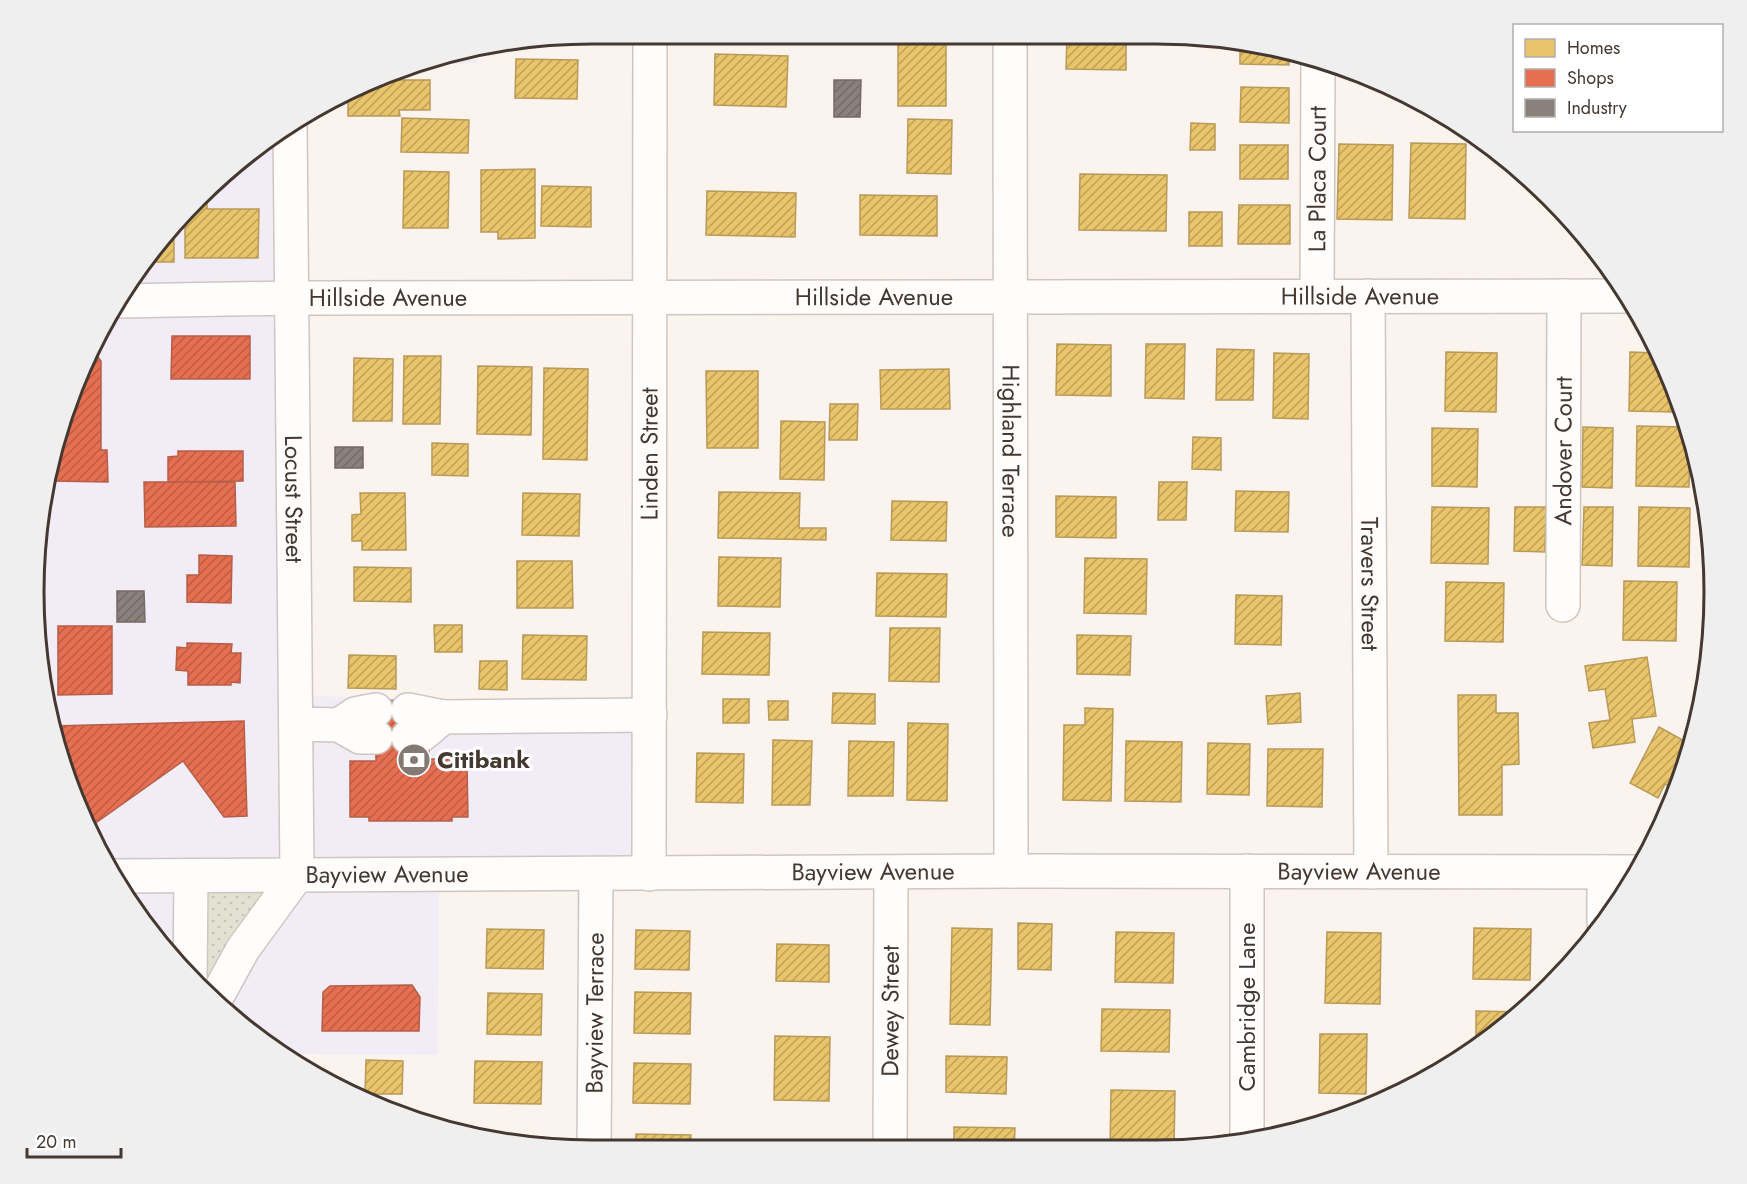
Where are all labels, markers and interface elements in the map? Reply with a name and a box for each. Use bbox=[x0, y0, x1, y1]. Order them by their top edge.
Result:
legend bbox=[1513, 24, 1723, 132]
text: Homes bbox=[1567, 35, 1620, 61]
text: Shops bbox=[1567, 65, 1614, 91]
text: Industry bbox=[1567, 95, 1627, 121]
street label: La Placa Court bbox=[1299, 106, 1335, 252]
street label: Hillside Avenue bbox=[1281, 278, 1439, 314]
street label: Hillside Avenue bbox=[795, 279, 953, 314]
street label: Hillside Avenue bbox=[309, 280, 467, 315]
street label: Highland Terrace bbox=[993, 364, 1029, 538]
street label: Andover Court bbox=[1545, 376, 1581, 526]
street label: Linden Street bbox=[631, 387, 667, 520]
street label: Locust Street bbox=[276, 435, 312, 563]
street label: Travers Street bbox=[1352, 517, 1388, 651]
bank icon: Citibank bbox=[396, 742, 432, 778]
place label: Citibank bbox=[437, 742, 530, 777]
street label: Bayview Avenue bbox=[791, 853, 955, 889]
street label: Bayview Avenue bbox=[1277, 853, 1441, 889]
street label: Bayview Avenue bbox=[305, 856, 469, 892]
street label: Cambridge Lane bbox=[1229, 922, 1264, 1092]
street label: Bayview Terrace bbox=[576, 932, 613, 1094]
street label: Dewey Street bbox=[872, 945, 908, 1077]
scale bar bbox=[27, 1121, 122, 1159]
text: 20 m bbox=[36, 1129, 76, 1155]

